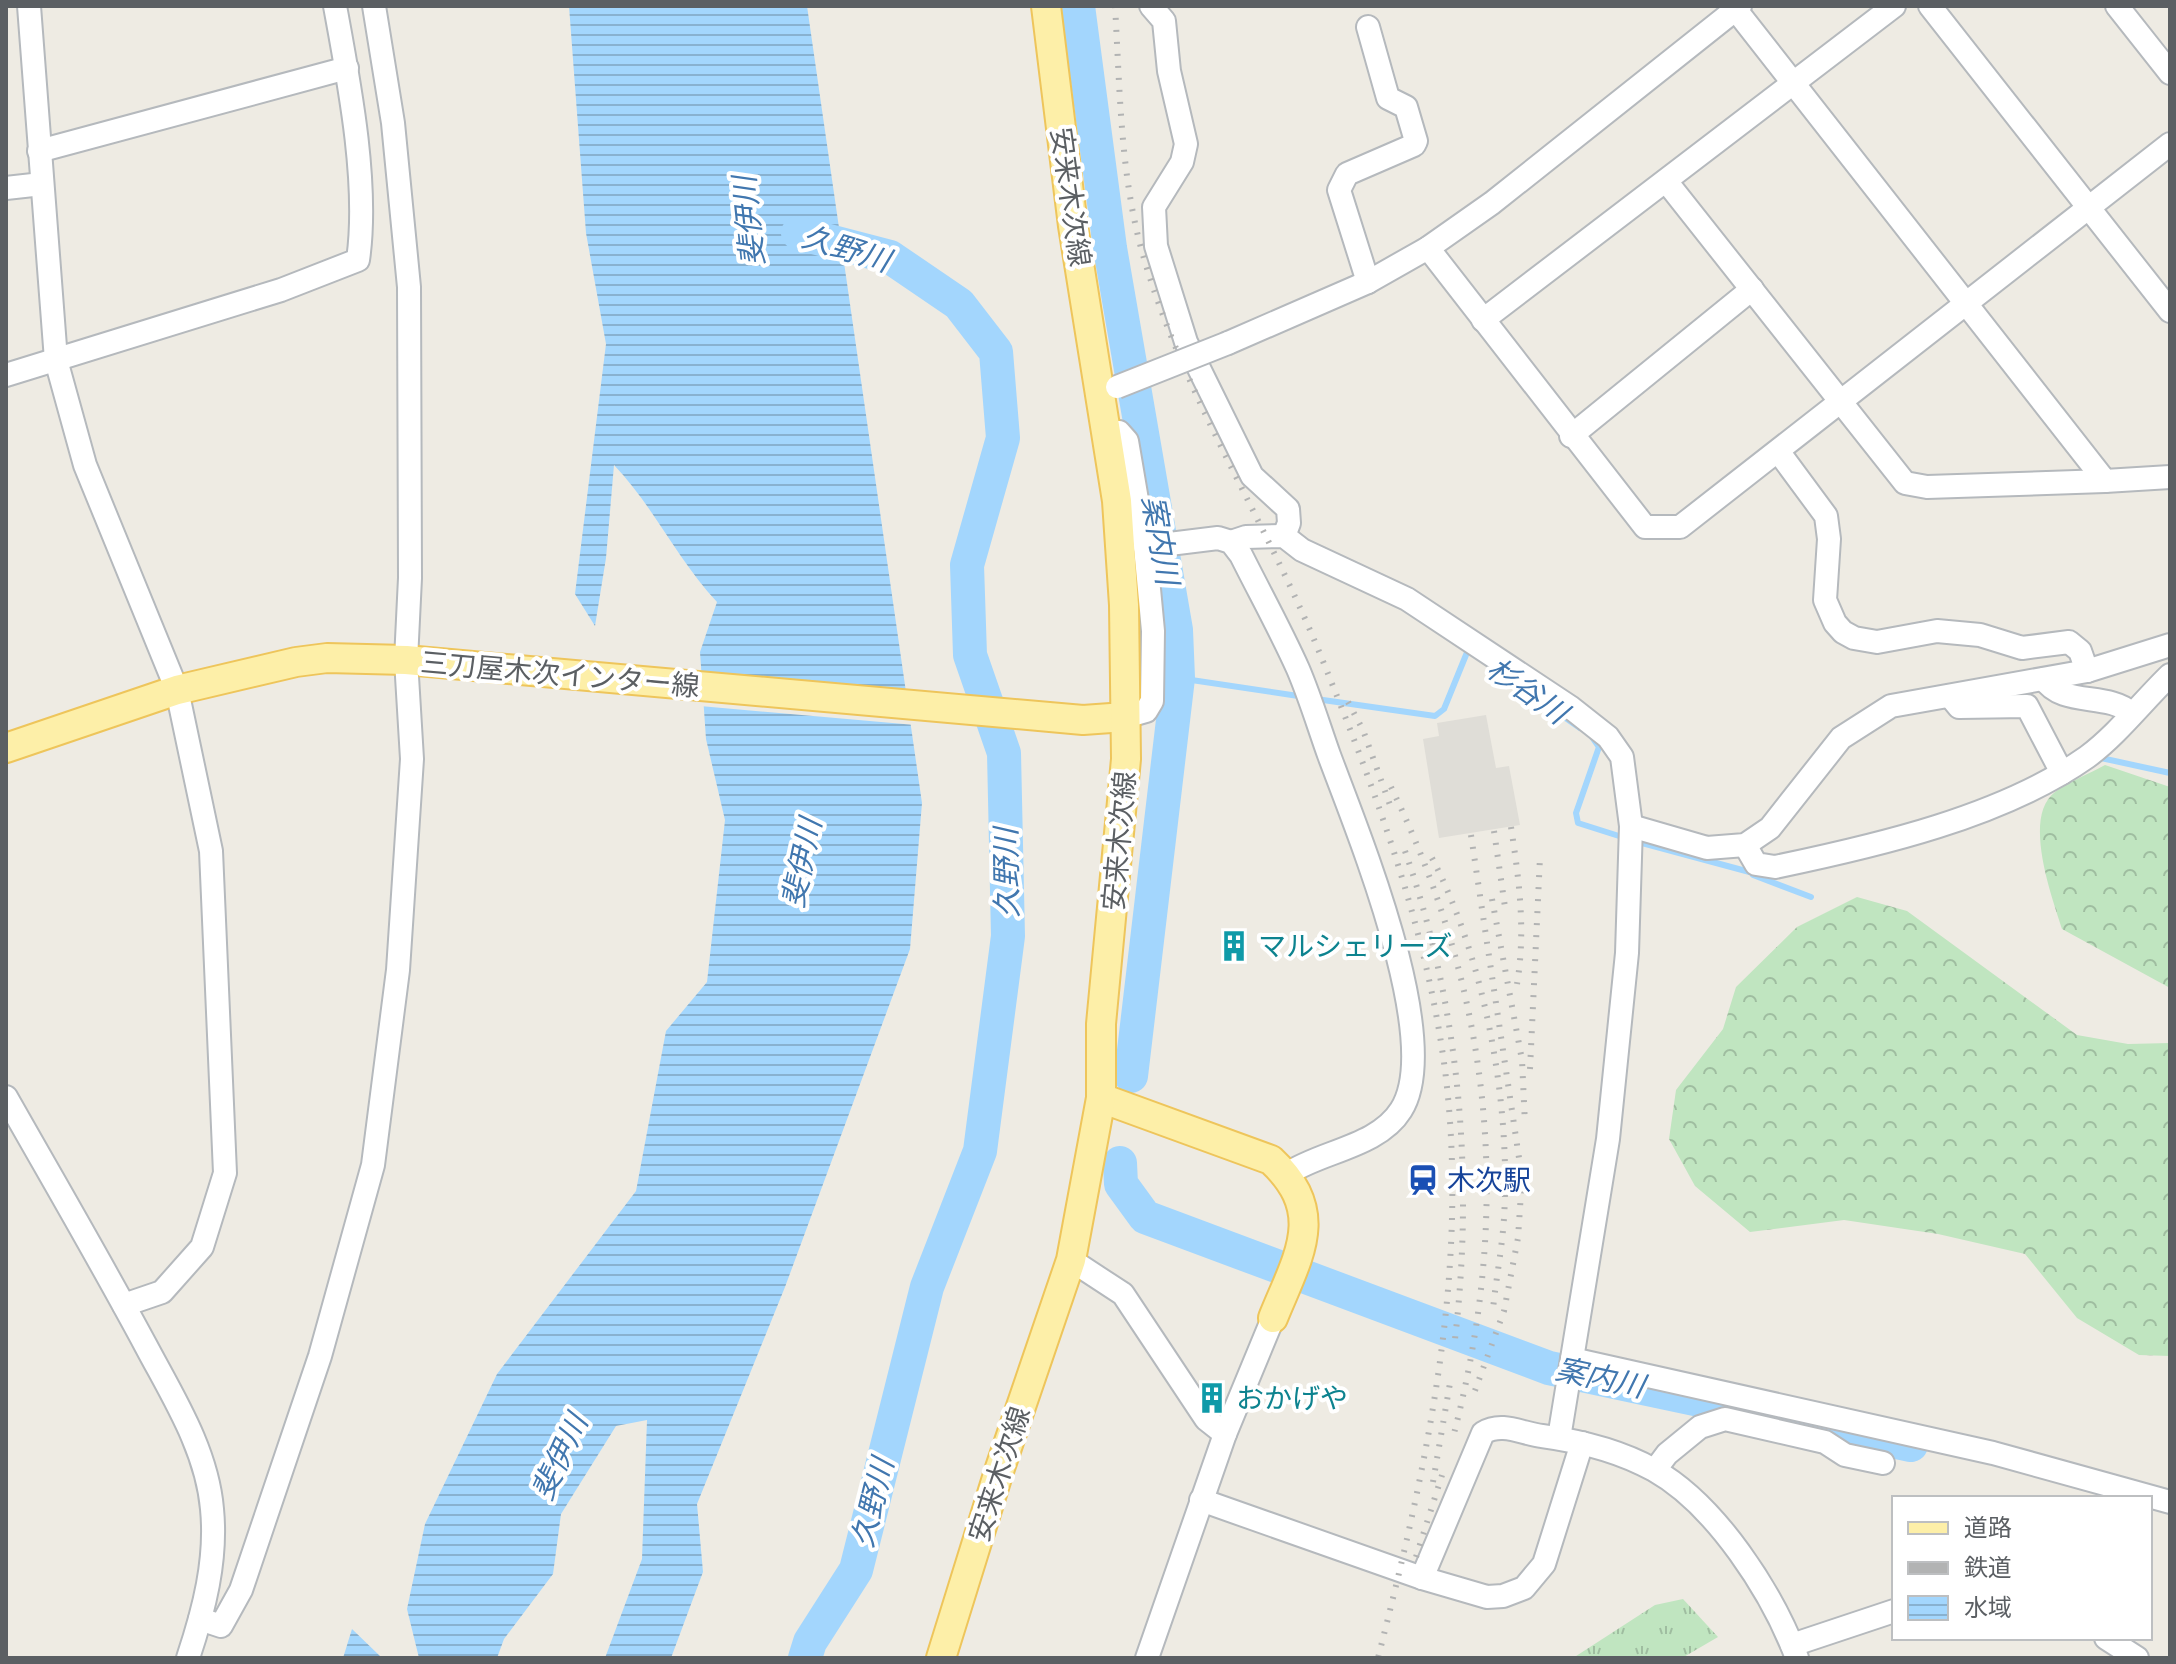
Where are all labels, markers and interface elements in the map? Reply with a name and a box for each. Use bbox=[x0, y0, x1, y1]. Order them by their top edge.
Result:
street label: 安来木次線 bbox=[1045, 125, 1099, 269]
water label: 斐伊川 bbox=[724, 172, 770, 268]
water label: 久野川 bbox=[798, 217, 898, 278]
water label: 案内川 bbox=[1136, 492, 1188, 590]
street label: 三刀屋木次インター線 bbox=[419, 644, 701, 702]
water label: 杉谷川 bbox=[1481, 649, 1578, 732]
street label: 安来木次線 bbox=[1095, 770, 1141, 912]
water label: 斐伊川 bbox=[773, 812, 828, 910]
water label: 久野川 bbox=[986, 825, 1024, 918]
place label: マルシェリーズ bbox=[1258, 928, 1453, 962]
building icon: マルシェリーズ bbox=[1217, 929, 1251, 963]
place label: 木次駅 bbox=[1447, 1162, 1531, 1196]
station icon: 木次駅 bbox=[1406, 1163, 1440, 1197]
water label: 案内川 bbox=[1553, 1349, 1651, 1404]
place label: おかげや bbox=[1236, 1380, 1348, 1414]
building icon: おかげや bbox=[1195, 1381, 1229, 1415]
street label: 安来木次線 bbox=[960, 1402, 1036, 1546]
water label: 斐伊川 bbox=[523, 1405, 595, 1505]
water label: 久野川 bbox=[843, 1452, 900, 1551]
legend bbox=[1892, 1496, 2152, 1640]
text: 道路 bbox=[1964, 1512, 2012, 1541]
text: 鉄道 bbox=[1964, 1552, 2012, 1581]
text: 水域 bbox=[1964, 1592, 2012, 1621]

